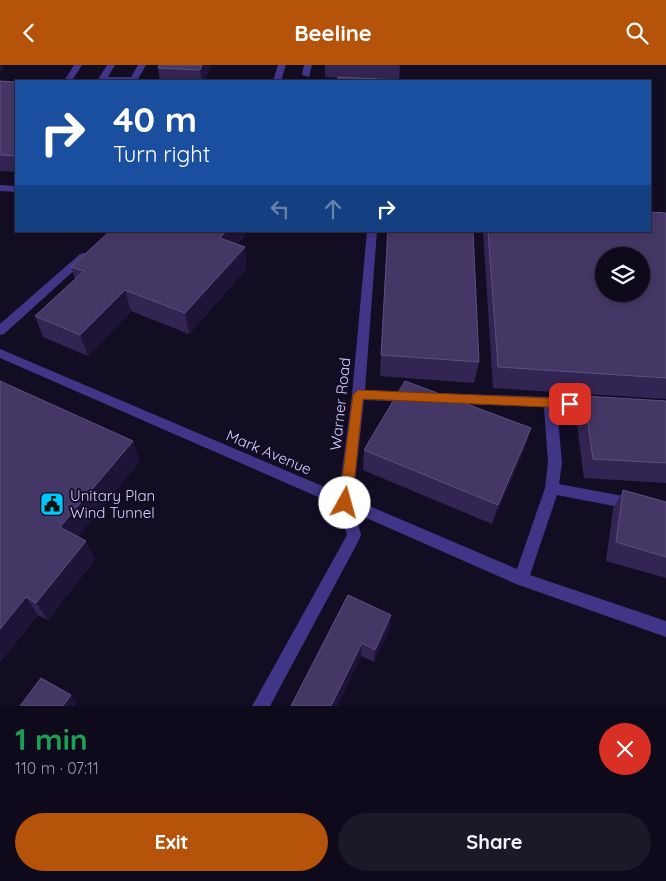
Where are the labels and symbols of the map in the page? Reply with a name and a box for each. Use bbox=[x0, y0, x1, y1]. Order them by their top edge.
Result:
street label: Warner Road bbox=[326, 357, 354, 451]
pin bbox=[549, 383, 591, 425]
street label: Mark Avenue bbox=[224, 426, 314, 478]
position arrow bbox=[318, 476, 370, 528]
place label: Unitary Plan Wind Tunnel bbox=[70, 486, 155, 522]
public building icon: Unitary Plan Wind Tunnel bbox=[39, 491, 65, 517]

